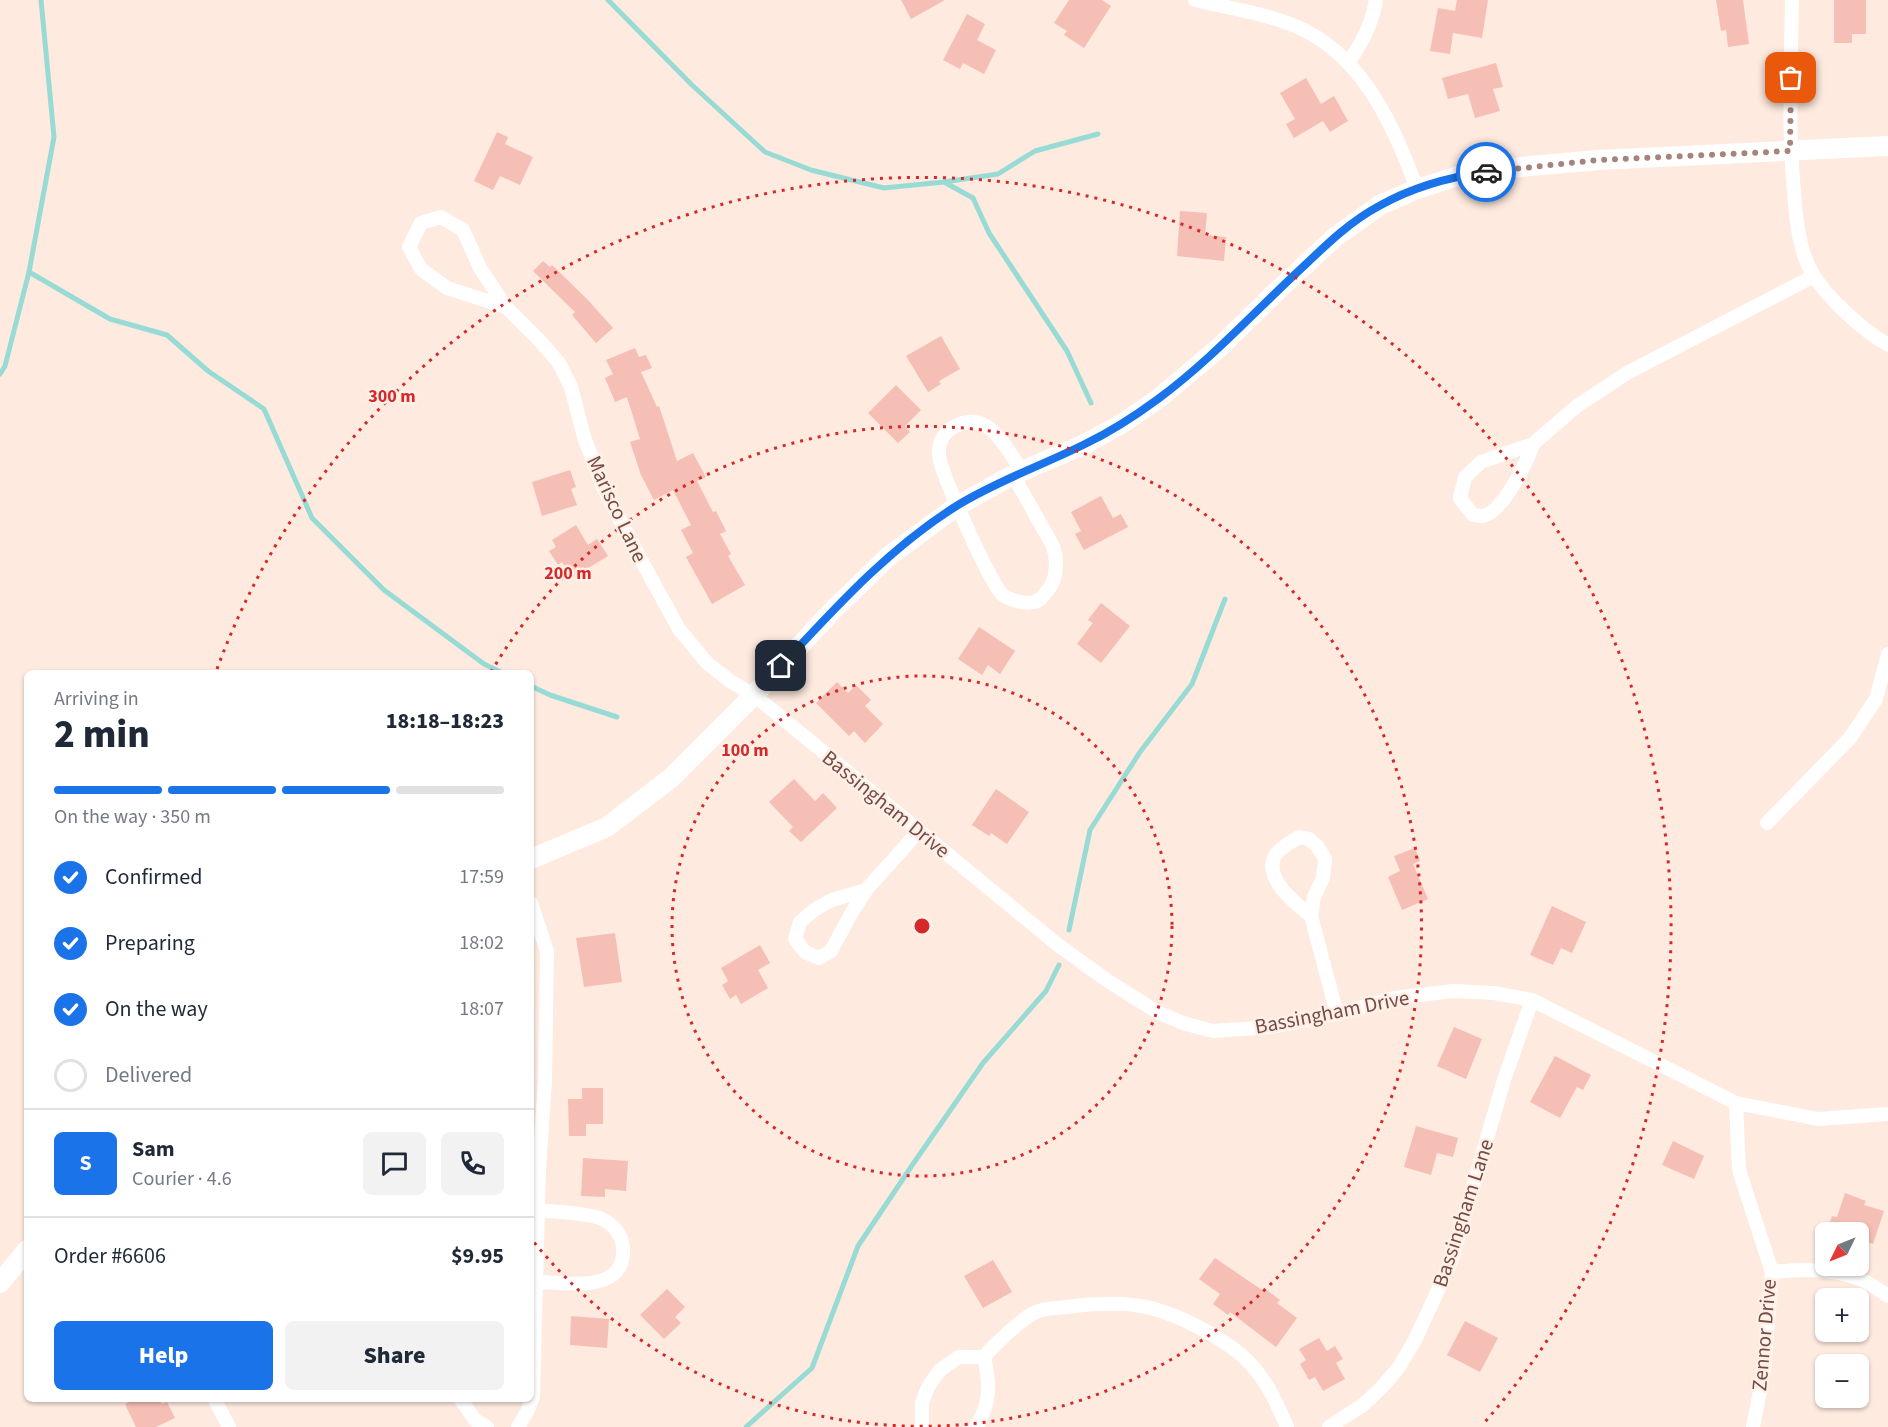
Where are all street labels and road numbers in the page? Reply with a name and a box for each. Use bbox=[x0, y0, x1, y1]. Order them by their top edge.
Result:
street label: Marisco Lane bbox=[579, 451, 655, 567]
street label: Bassingham Drive bbox=[816, 743, 956, 865]
street label: Bassingham Drive bbox=[1252, 982, 1412, 1042]
street label: Bassingham Lane bbox=[1425, 1135, 1501, 1291]
street label: Zennor Drive bbox=[1744, 1278, 1784, 1392]

